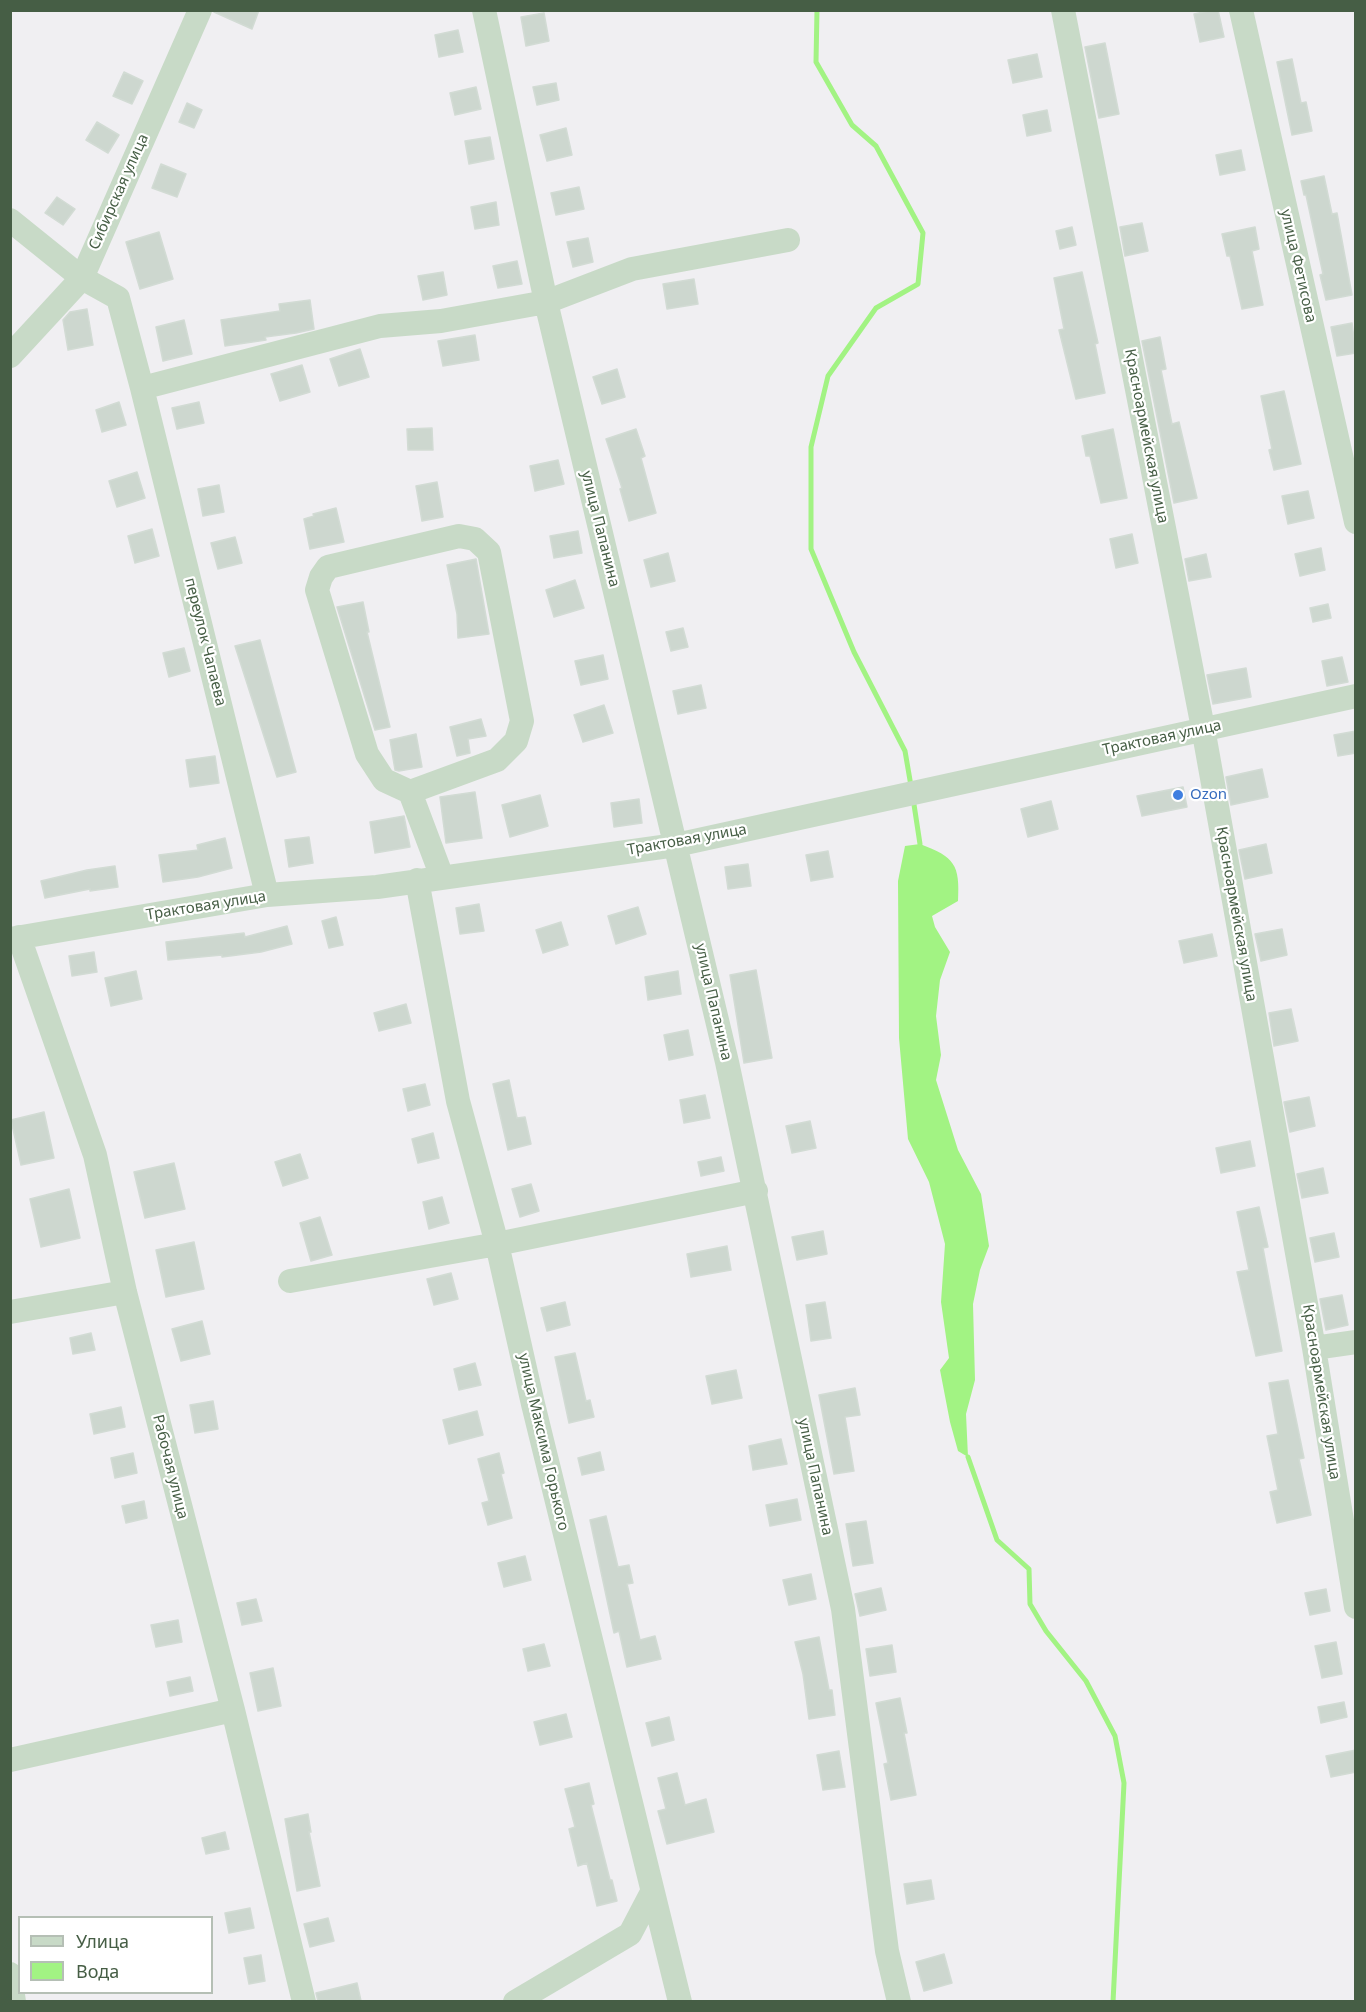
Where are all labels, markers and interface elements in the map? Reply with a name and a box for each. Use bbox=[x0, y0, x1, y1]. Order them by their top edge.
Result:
street label: Сибирская улица bbox=[85, 131, 153, 253]
street label: улица Фетисова bbox=[1276, 207, 1320, 325]
street label: Красноармейская улица bbox=[1120, 347, 1172, 525]
street label: улица Папанина bbox=[577, 469, 623, 589]
street label: переулок Чапаева bbox=[180, 576, 230, 708]
street label: Трактовая улица bbox=[1101, 717, 1223, 759]
place label: Ozon bbox=[1190, 786, 1227, 804]
marker: Ozon bbox=[1171, 788, 1185, 802]
street label: Трактовая улица bbox=[626, 821, 748, 859]
street label: Красноармейская улица bbox=[1212, 825, 1260, 1003]
street label: Трактовая улица bbox=[145, 888, 267, 924]
street label: улица Папанина bbox=[691, 942, 735, 1062]
street label: Красноармейская улица bbox=[1298, 1303, 1344, 1481]
street label: улица Максима Горького bbox=[514, 1351, 572, 1533]
street label: Рабочая улица bbox=[148, 1413, 192, 1521]
street label: улица Папанина bbox=[794, 1417, 836, 1537]
legend bbox=[18, 1916, 213, 1994]
text: Улица bbox=[76, 1929, 129, 1953]
text: Вода bbox=[76, 1959, 119, 1983]

